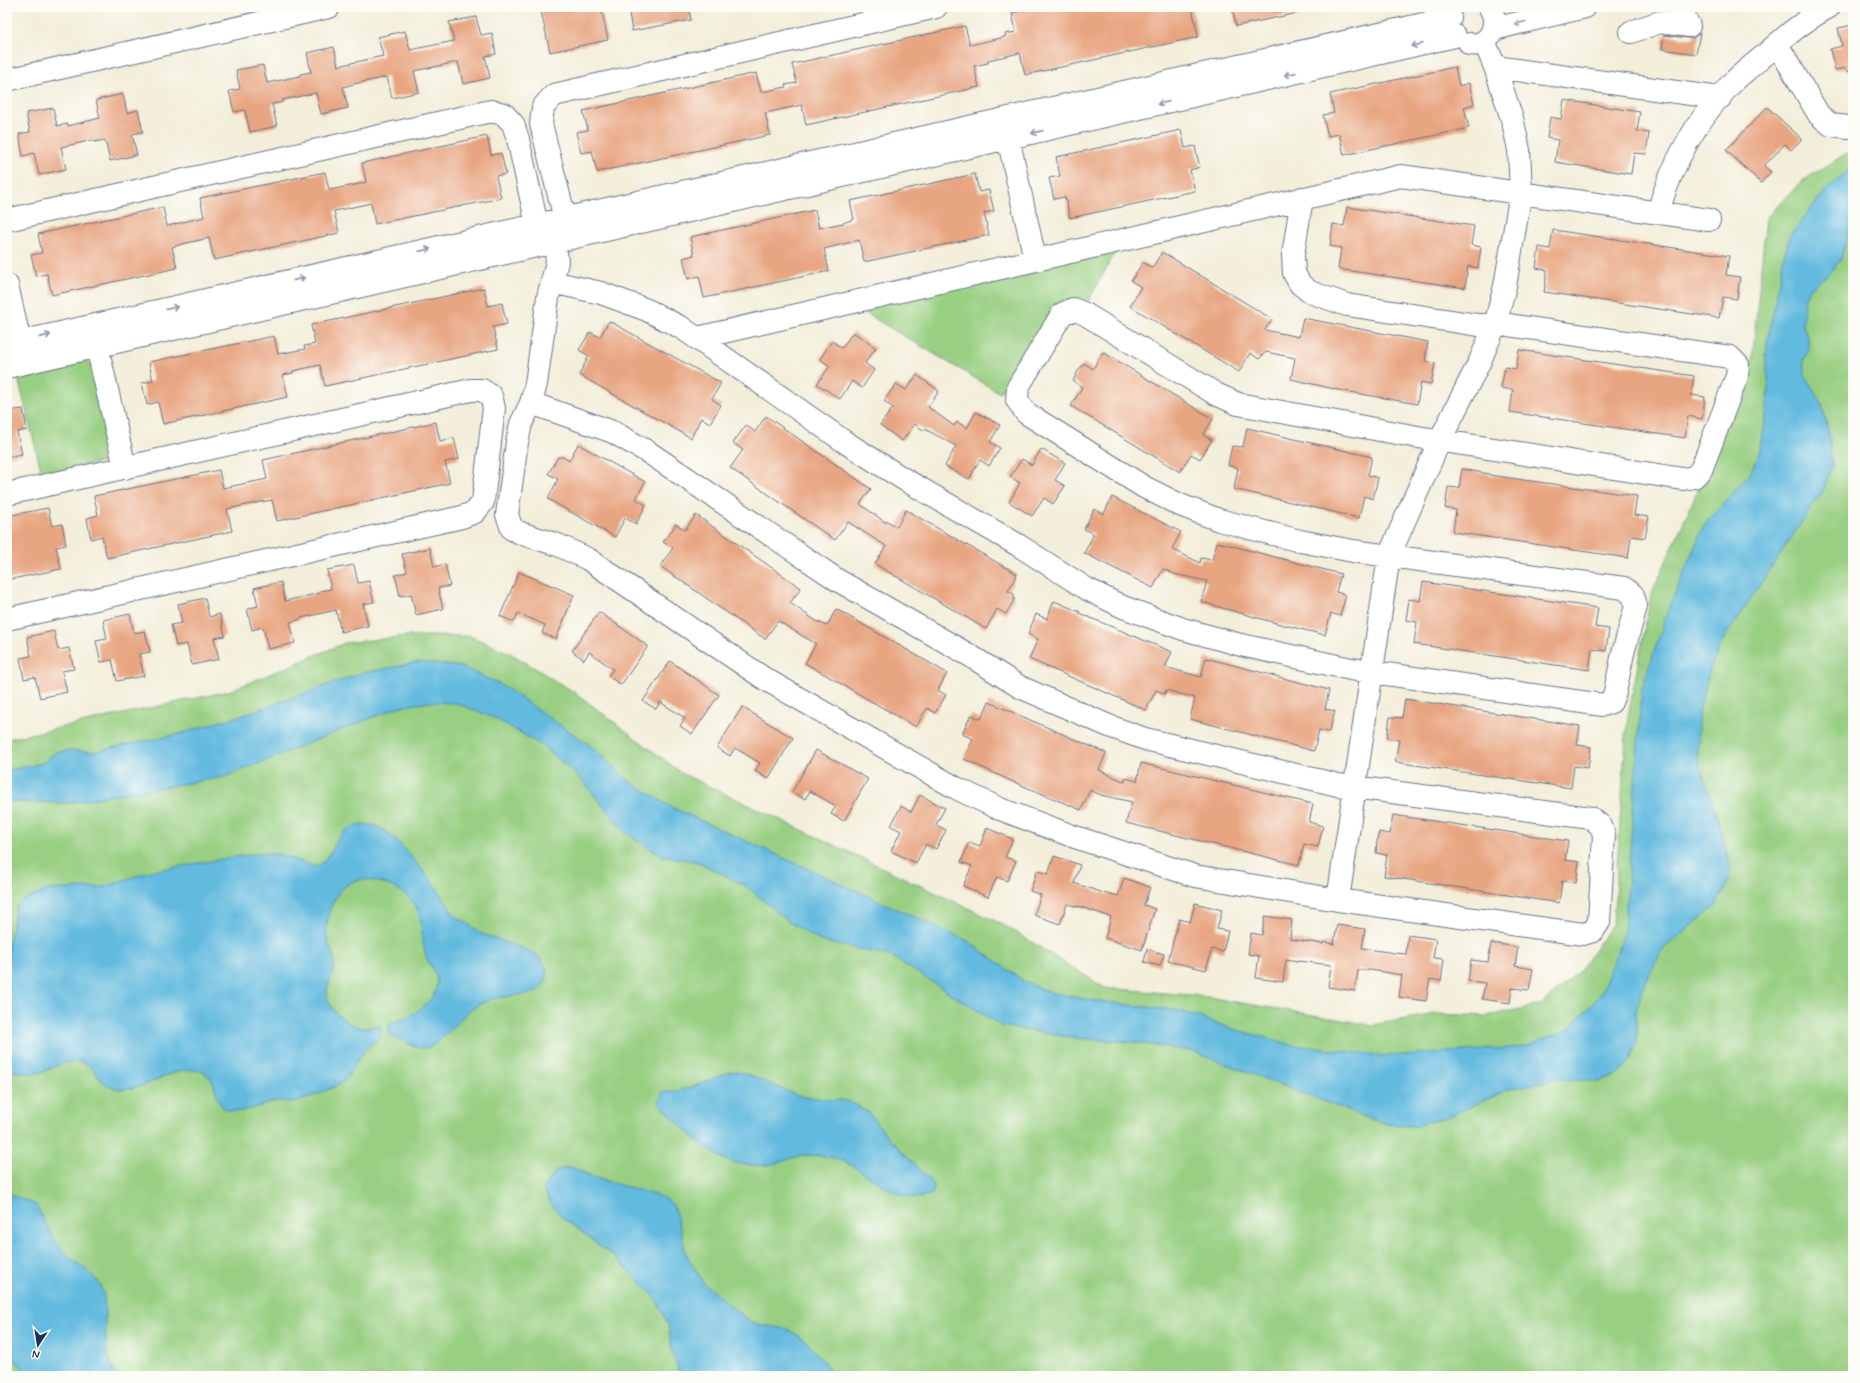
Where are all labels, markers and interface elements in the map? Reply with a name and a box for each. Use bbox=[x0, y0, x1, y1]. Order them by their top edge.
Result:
one-way arrow bbox=[1514, 19, 1527, 27]
one-way arrow bbox=[1411, 41, 1424, 49]
one-way arrow bbox=[1284, 70, 1297, 78]
one-way arrow bbox=[1157, 99, 1170, 107]
one-way arrow bbox=[1030, 128, 1043, 136]
one-way arrow bbox=[419, 246, 432, 254]
one-way arrow bbox=[292, 274, 305, 282]
one-way arrow bbox=[165, 303, 178, 311]
one-way arrow bbox=[38, 332, 51, 340]
north arrow bbox=[18, 1325, 58, 1365]
text: N bbox=[31, 1346, 41, 1361]

